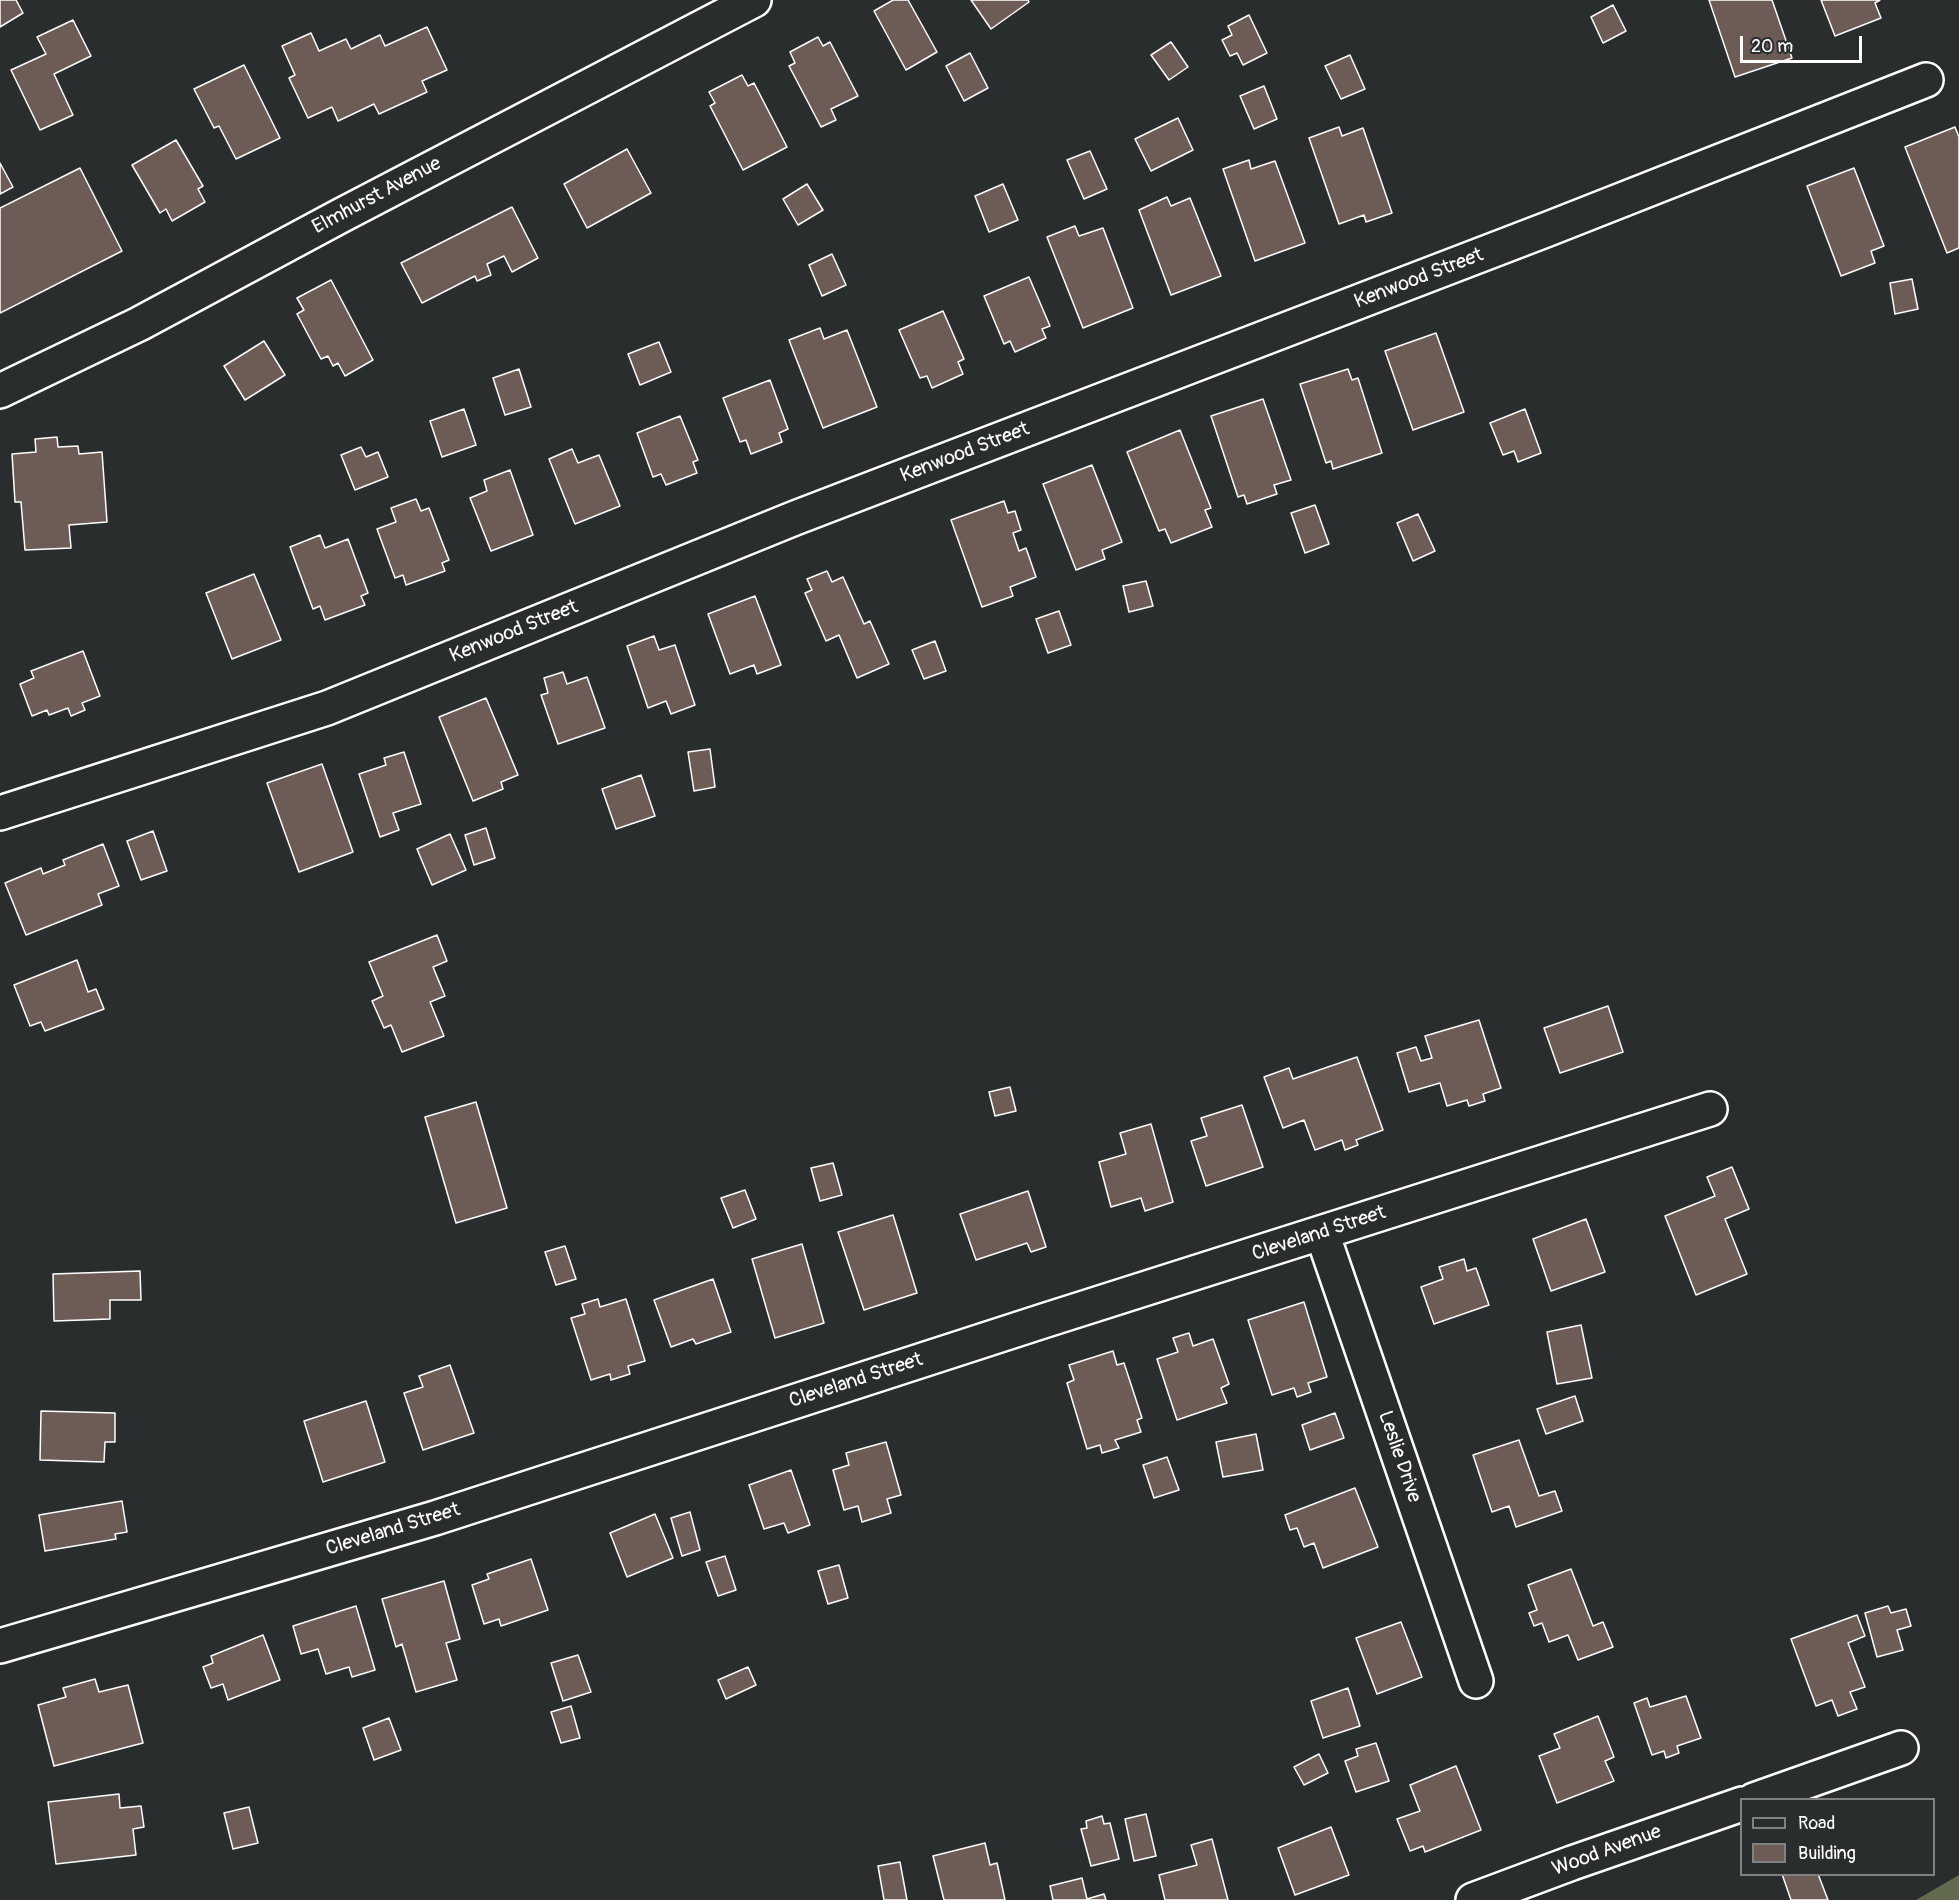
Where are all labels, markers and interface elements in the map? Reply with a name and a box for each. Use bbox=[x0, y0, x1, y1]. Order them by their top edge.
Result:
scale bar bbox=[1743, 24, 1864, 62]
text: 20 m bbox=[1751, 35, 1793, 58]
street label: Elmhurst Avenue bbox=[309, 152, 445, 240]
street label: Kenwood Street bbox=[1351, 243, 1487, 315]
street label: Kenwood Street bbox=[897, 417, 1033, 489]
street label: Kenwood Street bbox=[446, 595, 582, 669]
street label: Cleveland Street bbox=[1249, 1201, 1389, 1267]
street label: Cleveland Street bbox=[786, 1348, 926, 1414]
street label: Leslie Drive bbox=[1372, 1408, 1426, 1506]
street label: Cleveland Street bbox=[323, 1498, 463, 1562]
legend bbox=[1740, 1798, 1935, 1876]
text: Road bbox=[1798, 1812, 1835, 1835]
street label: Wood Avenue bbox=[1549, 1820, 1665, 1882]
text: Building bbox=[1798, 1842, 1856, 1865]

